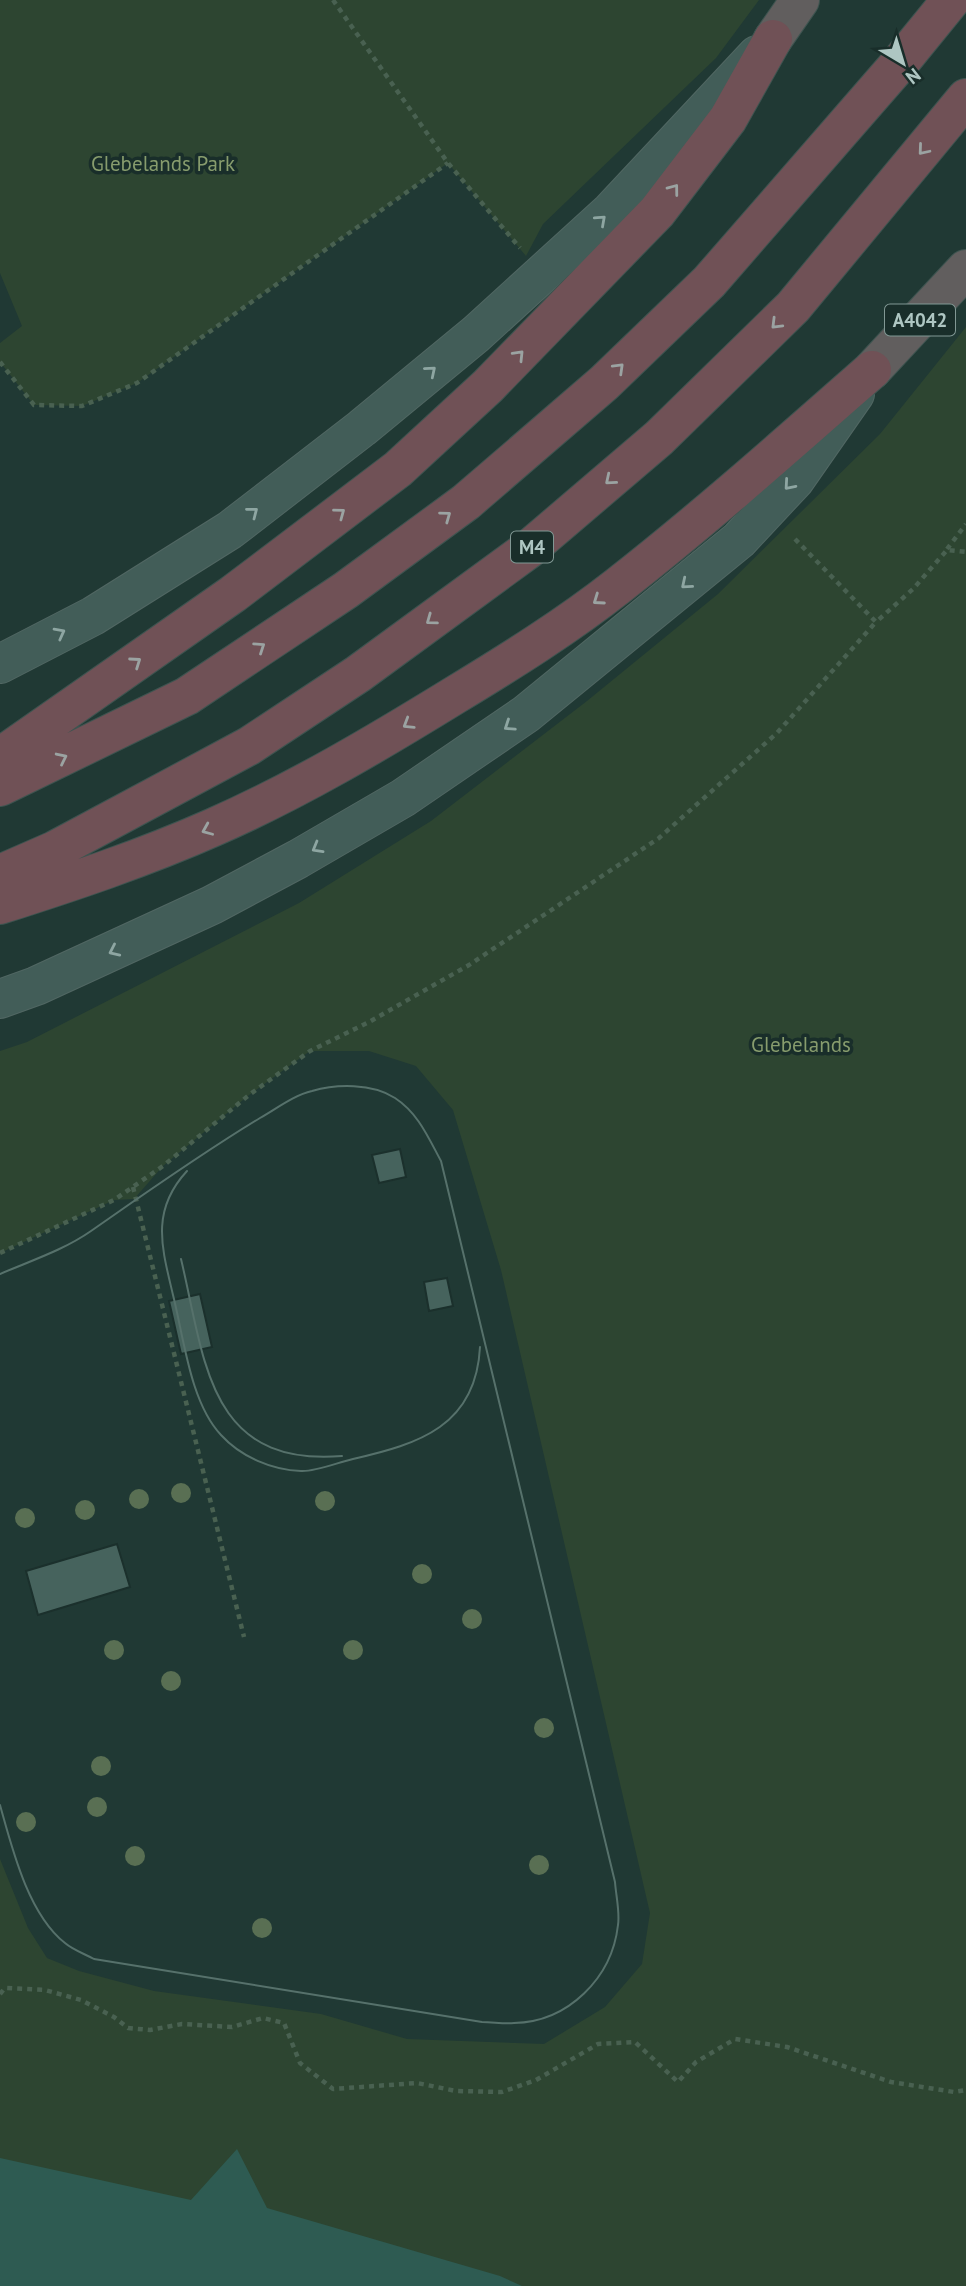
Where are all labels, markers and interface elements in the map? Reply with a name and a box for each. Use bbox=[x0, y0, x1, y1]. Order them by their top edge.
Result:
north arrow bbox=[868, 28, 938, 98]
text: N bbox=[901, 63, 926, 90]
one-way arrow bbox=[918, 143, 931, 155]
park label: Glebelands Park bbox=[91, 150, 235, 177]
one-way arrow bbox=[666, 185, 679, 197]
one-way arrow bbox=[593, 215, 606, 228]
road number: A4042 bbox=[885, 304, 955, 336]
one-way arrow bbox=[771, 316, 784, 329]
one-way arrow bbox=[510, 350, 523, 363]
one-way arrow bbox=[611, 364, 624, 377]
one-way arrow bbox=[423, 367, 436, 379]
one-way arrow bbox=[606, 472, 619, 484]
one-way arrow bbox=[785, 476, 798, 489]
one-way arrow bbox=[246, 508, 258, 521]
one-way arrow bbox=[332, 509, 344, 522]
one-way arrow bbox=[438, 512, 451, 525]
road number: M4 bbox=[511, 532, 553, 562]
one-way arrow bbox=[682, 575, 694, 588]
one-way arrow bbox=[593, 592, 606, 604]
one-way arrow bbox=[426, 612, 439, 624]
one-way arrow bbox=[53, 628, 66, 641]
one-way arrow bbox=[252, 643, 265, 655]
one-way arrow bbox=[128, 658, 141, 670]
one-way arrow bbox=[402, 716, 415, 729]
one-way arrow bbox=[503, 718, 516, 731]
one-way arrow bbox=[55, 753, 67, 767]
one-way arrow bbox=[201, 822, 214, 836]
one-way arrow bbox=[311, 840, 324, 853]
one-way arrow bbox=[109, 942, 121, 956]
park label: Glebelands bbox=[751, 1031, 851, 1058]

